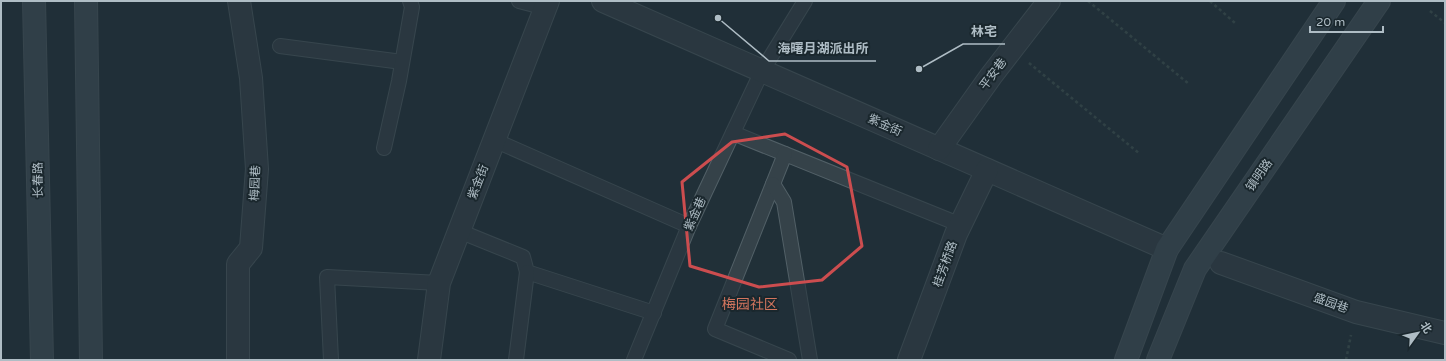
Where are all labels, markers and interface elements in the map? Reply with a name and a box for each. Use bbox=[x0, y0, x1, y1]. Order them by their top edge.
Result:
scale bar bbox=[1310, 8, 1383, 34]
text: 20 m bbox=[1316, 15, 1345, 29]
callout: 林宅 bbox=[963, 19, 1005, 44]
text: 林宅 bbox=[971, 24, 997, 40]
callout: 海曙月湖派出所 bbox=[769, 36, 876, 61]
text: 海曙月湖派出所 bbox=[777, 41, 869, 57]
street label: 平安巷 bbox=[977, 55, 1009, 93]
street label: 紫金街 bbox=[866, 111, 904, 139]
street label: 镇明路 bbox=[1243, 156, 1275, 194]
street label: 长春路 bbox=[31, 162, 45, 198]
street label: 紫金街 bbox=[465, 163, 491, 201]
street label: 梅园巷 bbox=[247, 165, 263, 201]
street label: 紫金巷 bbox=[681, 195, 709, 233]
street label: 桂芳桥路 bbox=[930, 239, 960, 289]
street label: 盛园巷 bbox=[1312, 290, 1350, 316]
district label: 梅园社区 bbox=[722, 296, 778, 313]
north arrow bbox=[1398, 313, 1438, 353]
text: 北 bbox=[1418, 320, 1434, 336]

